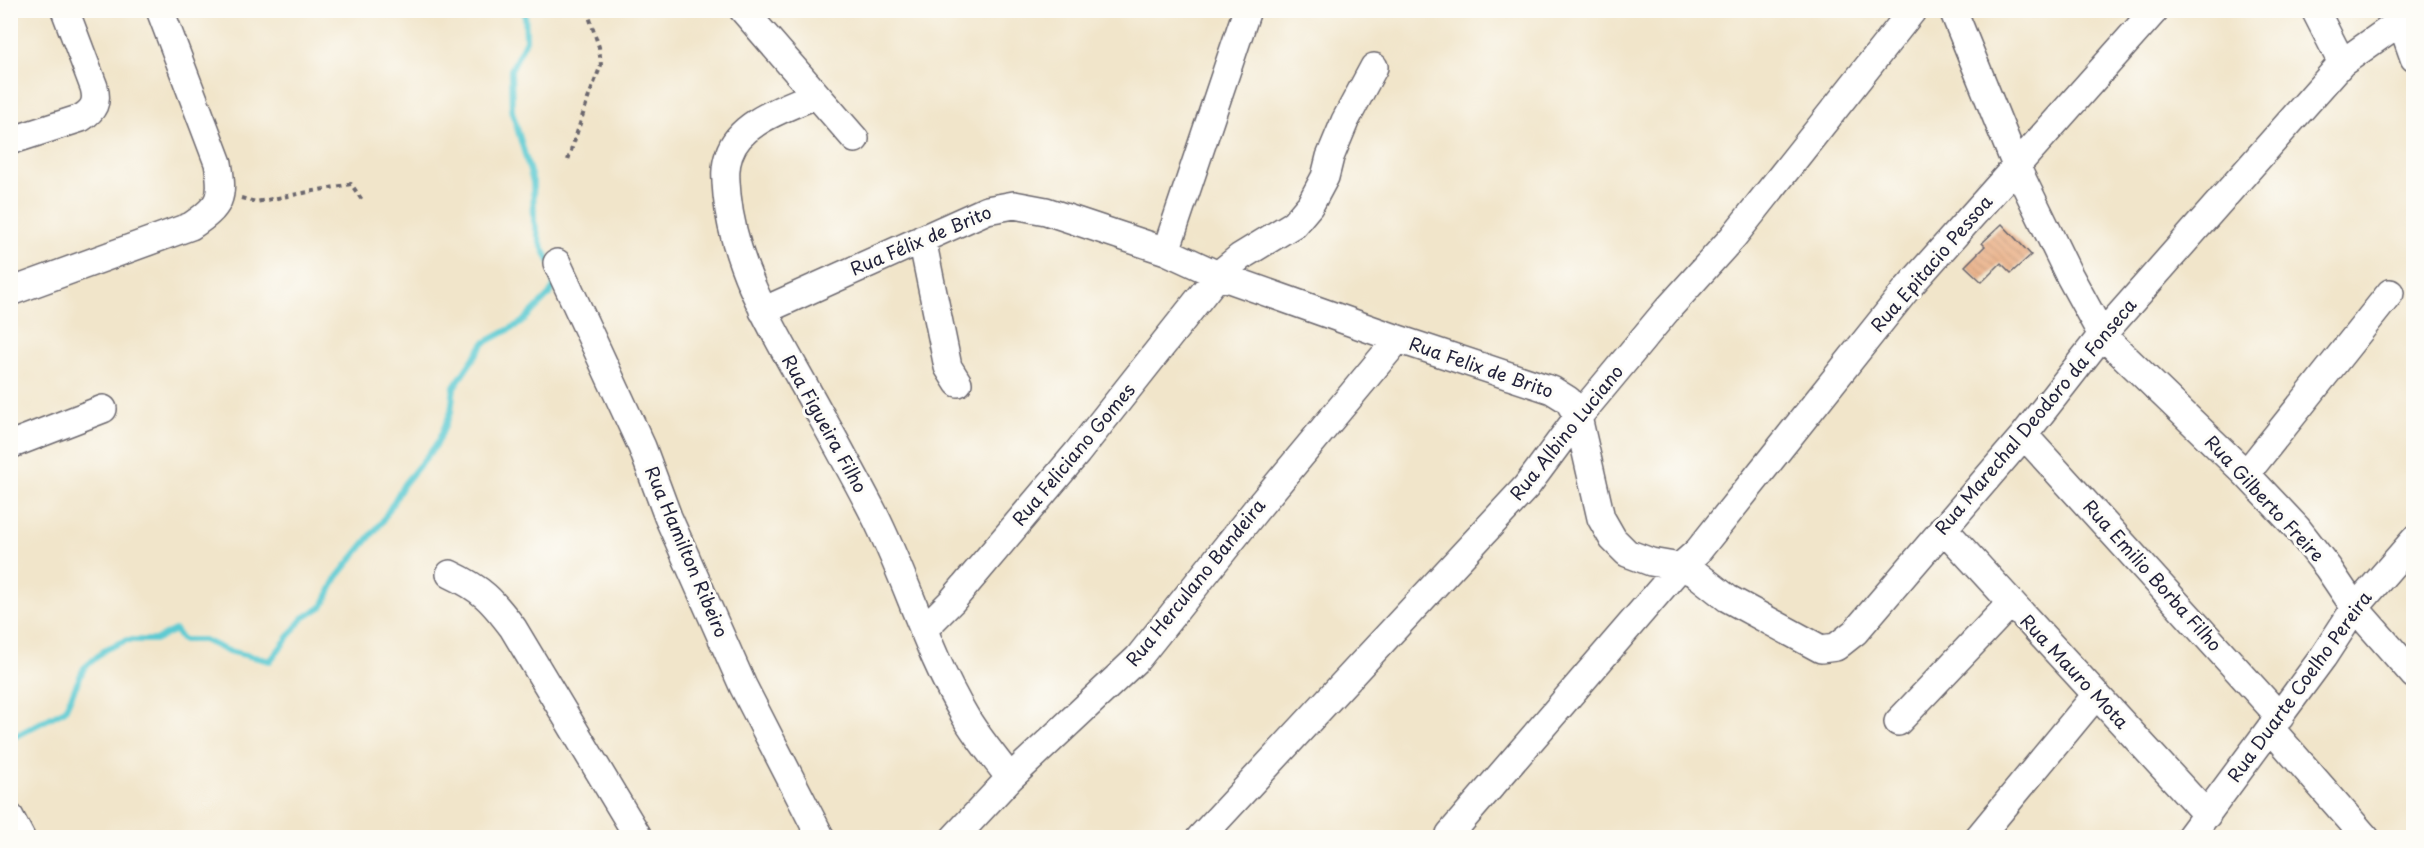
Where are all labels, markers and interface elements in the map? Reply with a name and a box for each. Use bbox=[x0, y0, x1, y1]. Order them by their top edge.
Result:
street label: Rua Epitacio Pessoa bbox=[1864, 188, 1999, 337]
street label: Rua Félix de Brito bbox=[846, 198, 995, 282]
street label: Rua Marechal Deodoro da Fonseca bbox=[1928, 291, 2143, 540]
street label: Rua Felix de Brito bbox=[1406, 329, 1557, 404]
street label: Rua Figueira Filho bbox=[776, 349, 875, 497]
street label: Rua Albino Luciano bbox=[1503, 358, 1629, 506]
street label: Rua Feliciano Gomes bbox=[1005, 377, 1141, 531]
street label: Rua Gilberto Freire bbox=[2199, 429, 2331, 567]
street label: Rua Hamilton Ribeiro bbox=[639, 462, 736, 641]
street label: Rua Herculano Bandeira bbox=[1119, 492, 1271, 672]
street label: Rua Emilio Borba Filho bbox=[2078, 493, 2229, 657]
street label: Rua Duarte Coelho Pereira bbox=[2220, 584, 2378, 787]
street label: Rua Mauro Mota bbox=[2015, 608, 2136, 735]

